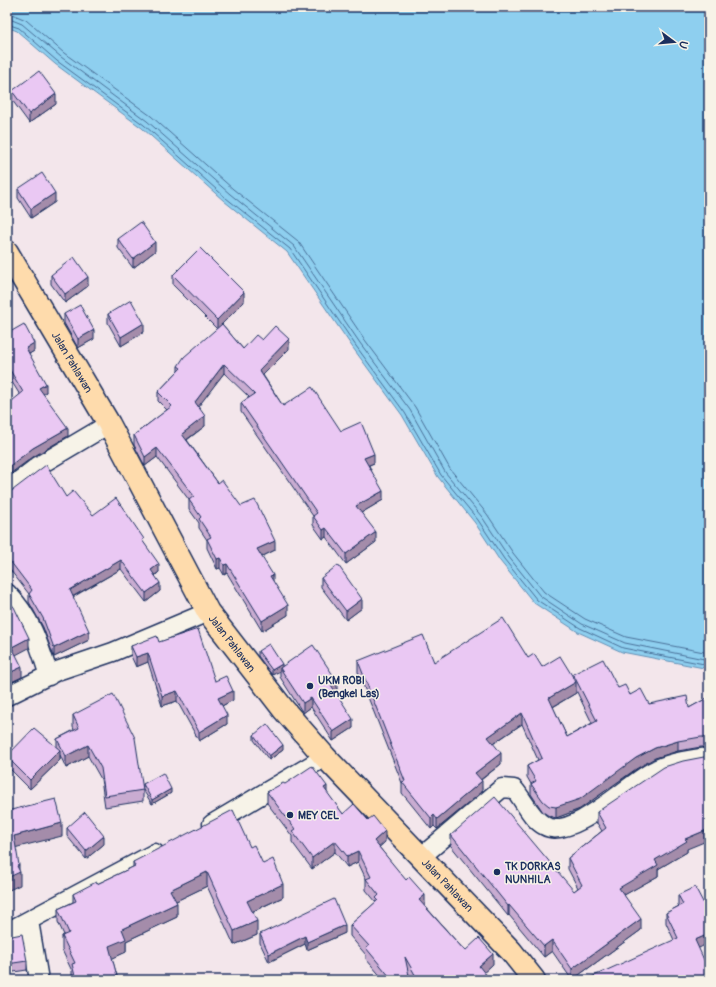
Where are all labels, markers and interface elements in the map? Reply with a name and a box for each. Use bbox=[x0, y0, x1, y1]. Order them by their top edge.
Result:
north arrow bbox=[654, 22, 694, 62]
text: U bbox=[676, 39, 690, 50]
street label: Jalan Pahlawan bbox=[49, 330, 95, 395]
street label: Jalan Pahlawan bbox=[206, 612, 258, 675]
place label: UKM ROBI (Bengkel Las) bbox=[318, 674, 380, 700]
marker: UKM ROBI (Bengkel Las) bbox=[305, 681, 315, 691]
place label: MEY CEL bbox=[298, 809, 339, 822]
marker: MEY CEL bbox=[285, 810, 295, 820]
street label: Jalan Pahlawan bbox=[419, 856, 476, 914]
place label: TK DORKAS NUNHILA bbox=[504, 860, 561, 886]
marker: TK DORKAS NUNHILA bbox=[492, 867, 502, 877]

